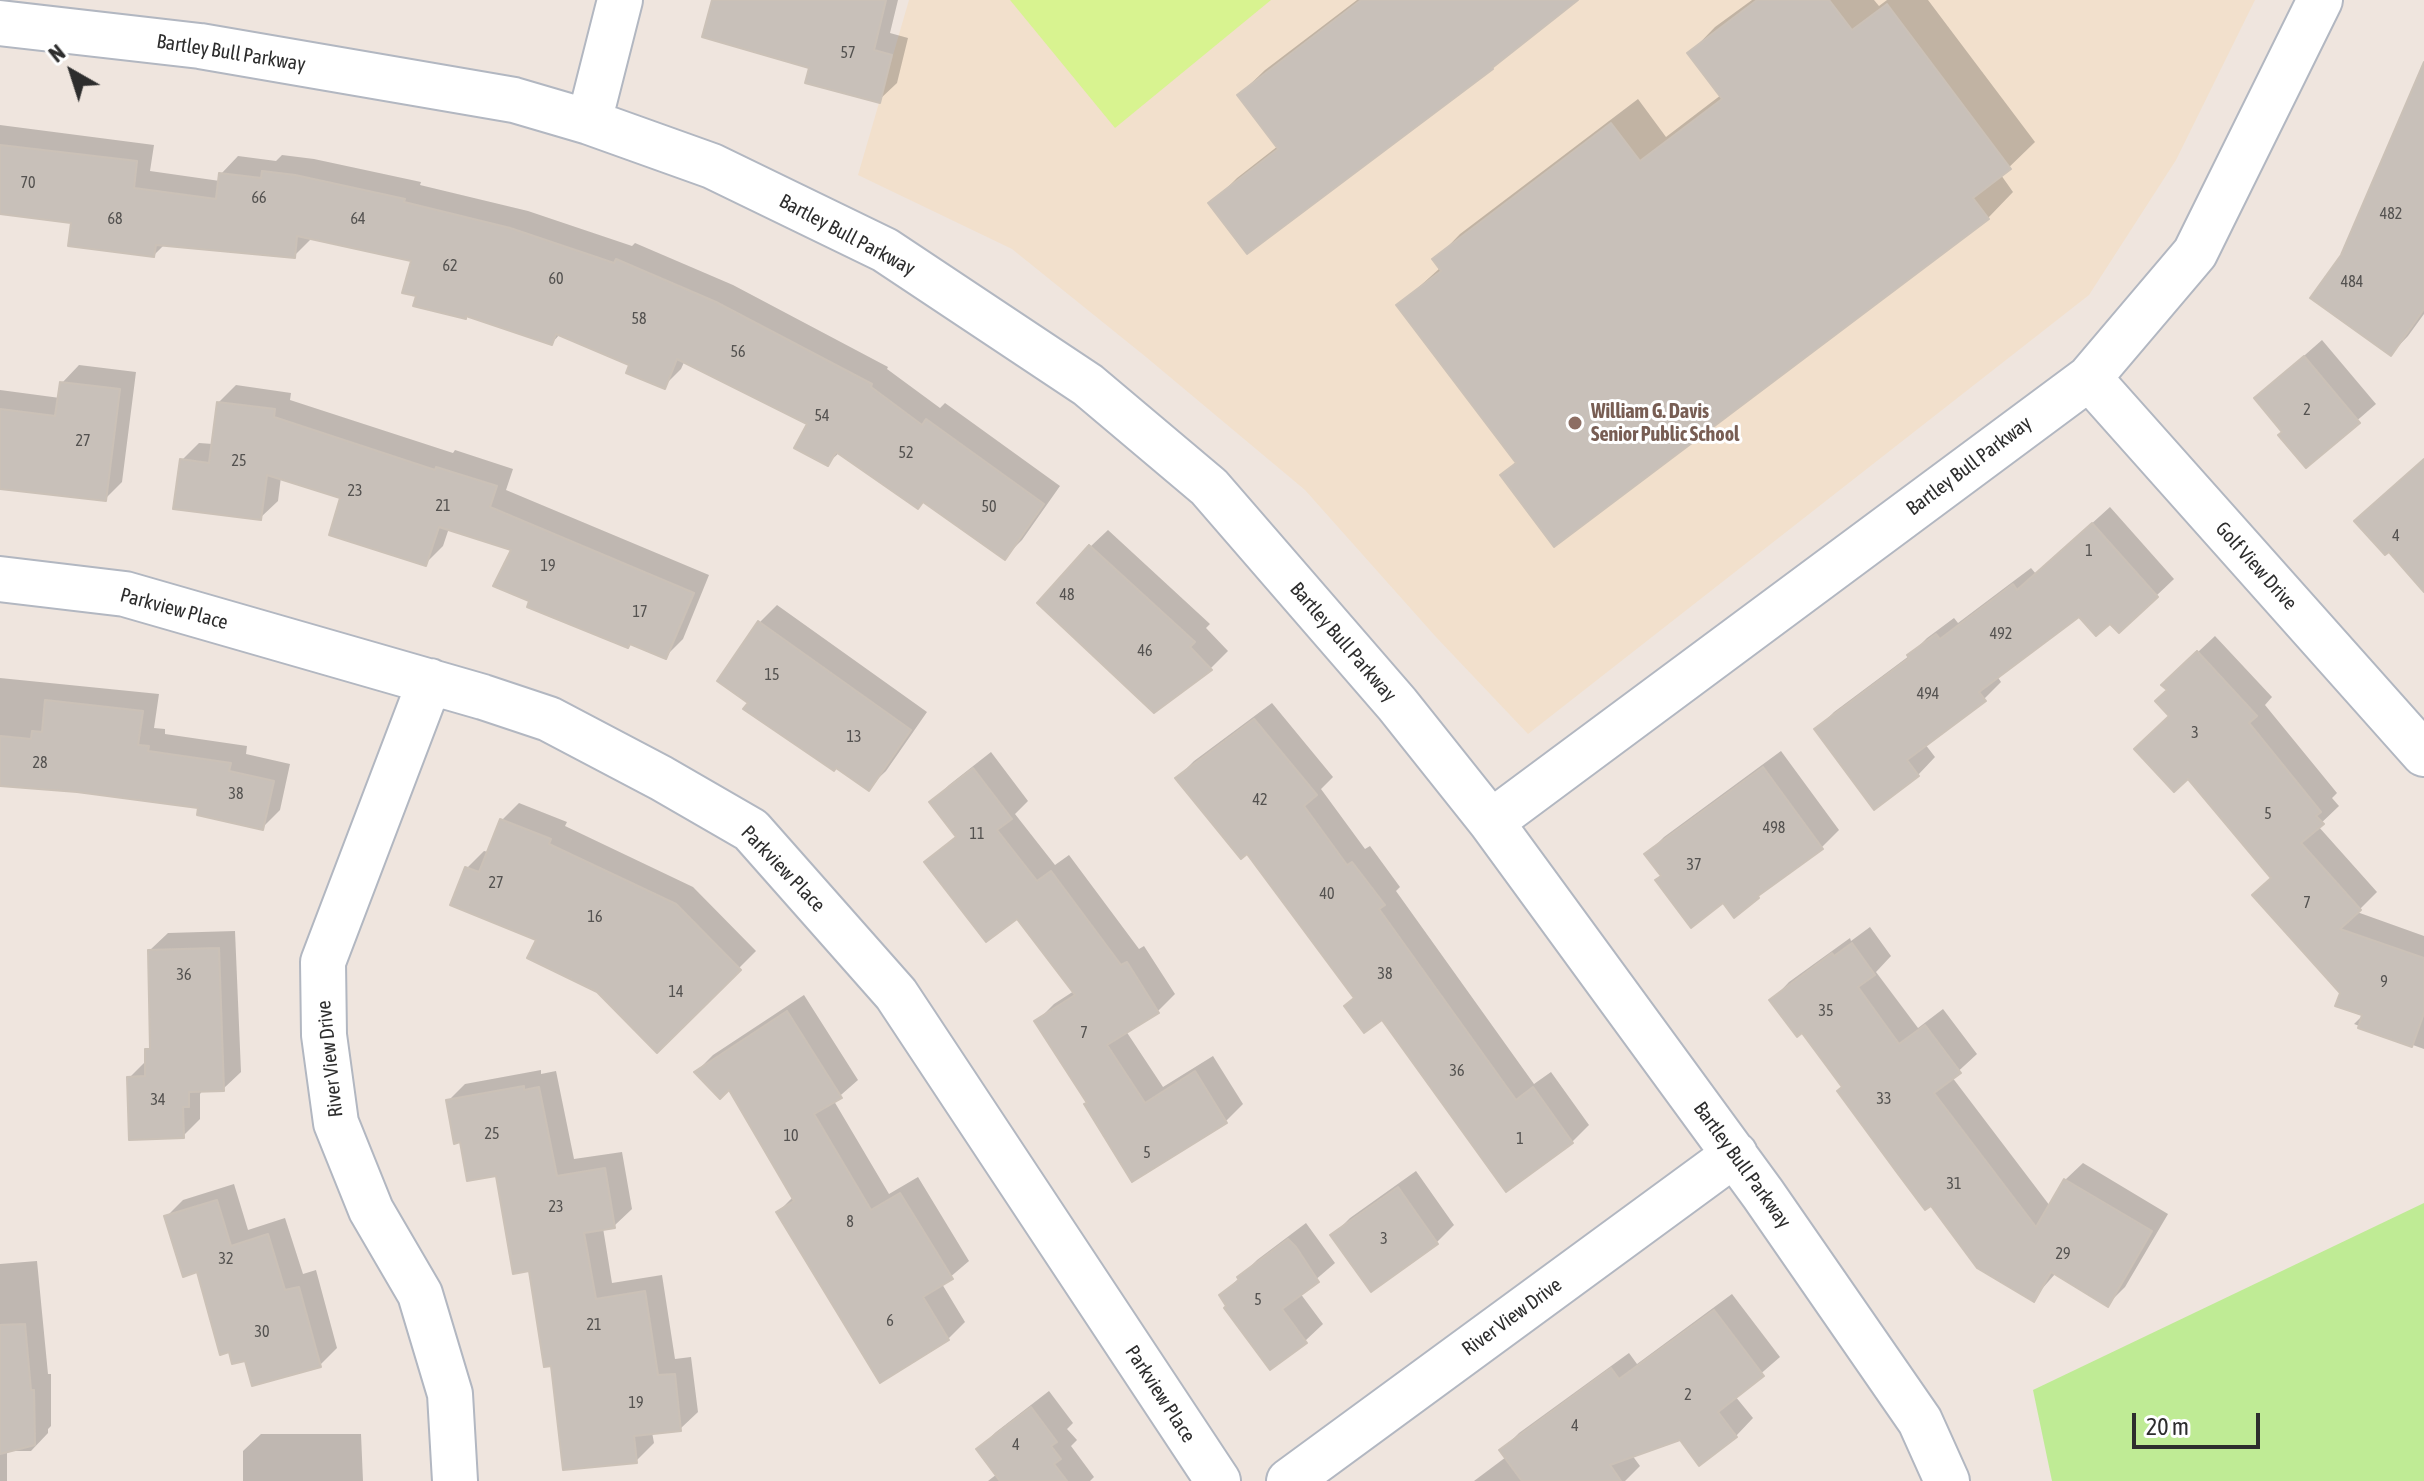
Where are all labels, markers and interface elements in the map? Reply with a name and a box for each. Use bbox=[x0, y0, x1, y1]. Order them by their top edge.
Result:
street label: Bartley Bull Parkway bbox=[155, 29, 307, 77]
north arrow bbox=[32, 32, 112, 112]
text: N bbox=[44, 39, 70, 68]
house number: 57 bbox=[840, 43, 856, 63]
house number: 70 bbox=[20, 173, 36, 193]
house number: 66 bbox=[251, 188, 267, 208]
street label: Bartley Bull Parkway bbox=[775, 189, 919, 281]
house number: 482 bbox=[2380, 204, 2402, 224]
house number: 68 bbox=[107, 209, 123, 229]
house number: 64 bbox=[350, 209, 366, 229]
house number: 62 bbox=[442, 256, 458, 276]
house number: 60 bbox=[548, 269, 564, 289]
house number: 484 bbox=[2341, 272, 2363, 292]
house number: 58 bbox=[631, 309, 647, 329]
house number: 56 bbox=[730, 342, 746, 362]
place label: William G. Davis Senior Public School bbox=[1591, 400, 1739, 447]
house number: 2 bbox=[2303, 400, 2311, 420]
house number: 54 bbox=[814, 406, 830, 426]
street label: Bartley Bull Parkway bbox=[1902, 411, 2036, 521]
marker: William G. Davis Senior Public School bbox=[1566, 414, 1584, 432]
house number: 27 bbox=[75, 431, 91, 451]
house number: 52 bbox=[898, 443, 914, 463]
house number: 25 bbox=[231, 451, 247, 471]
house number: 23 bbox=[347, 481, 363, 501]
house number: 21 bbox=[435, 496, 451, 516]
house number: 50 bbox=[981, 497, 997, 517]
street label: Golf View Drive bbox=[2210, 517, 2302, 615]
house number: 4 bbox=[2392, 526, 2400, 546]
house number: 1 bbox=[2085, 541, 2093, 561]
house number: 19 bbox=[540, 556, 556, 576]
street label: Bartley Bull Parkway bbox=[1285, 577, 1401, 707]
street label: Parkview Place bbox=[117, 583, 231, 635]
house number: 48 bbox=[1059, 585, 1075, 605]
house number: 17 bbox=[632, 602, 648, 622]
house number: 492 bbox=[1990, 624, 2012, 644]
house number: 46 bbox=[1137, 641, 1153, 661]
house number: 15 bbox=[764, 665, 780, 685]
house number: 494 bbox=[1917, 684, 1939, 704]
house number: 3 bbox=[2191, 723, 2199, 743]
house number: 13 bbox=[846, 727, 862, 747]
house number: 28 bbox=[32, 753, 48, 773]
house number: 38 bbox=[228, 784, 244, 804]
house number: 42 bbox=[1252, 790, 1268, 810]
house number: 5 bbox=[2264, 804, 2272, 824]
house number: 498 bbox=[1763, 818, 1785, 838]
street label: Parkview Place bbox=[736, 821, 830, 917]
house number: 11 bbox=[969, 824, 985, 844]
house number: 37 bbox=[1686, 855, 1702, 875]
house number: 27 bbox=[488, 873, 504, 893]
house number: 40 bbox=[1319, 884, 1335, 904]
house number: 7 bbox=[2303, 893, 2311, 913]
house number: 16 bbox=[587, 907, 603, 927]
house number: 38 bbox=[1377, 964, 1393, 984]
house number: 36 bbox=[176, 965, 192, 985]
house number: 9 bbox=[2380, 972, 2388, 992]
house number: 14 bbox=[668, 982, 684, 1002]
street label: River View Drive bbox=[312, 999, 348, 1119]
house number: 35 bbox=[1818, 1001, 1834, 1021]
house number: 7 bbox=[1080, 1023, 1088, 1043]
house number: 36 bbox=[1449, 1061, 1465, 1081]
house number: 33 bbox=[1876, 1089, 1892, 1109]
house number: 34 bbox=[150, 1090, 166, 1110]
street label: Bartley Bull Parkway bbox=[1688, 1097, 1796, 1233]
house number: 25 bbox=[484, 1124, 500, 1144]
house number: 10 bbox=[783, 1126, 799, 1146]
house number: 1 bbox=[1516, 1129, 1524, 1149]
house number: 5 bbox=[1143, 1143, 1151, 1163]
house number: 31 bbox=[1946, 1174, 1962, 1194]
house number: 23 bbox=[548, 1197, 564, 1217]
house number: 8 bbox=[846, 1212, 854, 1232]
house number: 3 bbox=[1380, 1229, 1388, 1249]
house number: 29 bbox=[2055, 1244, 2071, 1264]
house number: 32 bbox=[218, 1249, 234, 1269]
street label: River View Drive bbox=[1458, 1273, 1566, 1361]
house number: 5 bbox=[1254, 1290, 1262, 1310]
house number: 6 bbox=[886, 1311, 894, 1331]
house number: 21 bbox=[586, 1315, 602, 1335]
house number: 30 bbox=[254, 1322, 270, 1342]
street label: Parkview Place bbox=[1120, 1341, 1200, 1447]
house number: 2 bbox=[1684, 1385, 1692, 1405]
house number: 19 bbox=[628, 1393, 644, 1413]
scale bar bbox=[2136, 1397, 2264, 1447]
text: 20 m bbox=[2146, 1413, 2189, 1440]
house number: 4 bbox=[1571, 1416, 1579, 1436]
house number: 4 bbox=[1012, 1435, 1020, 1455]

